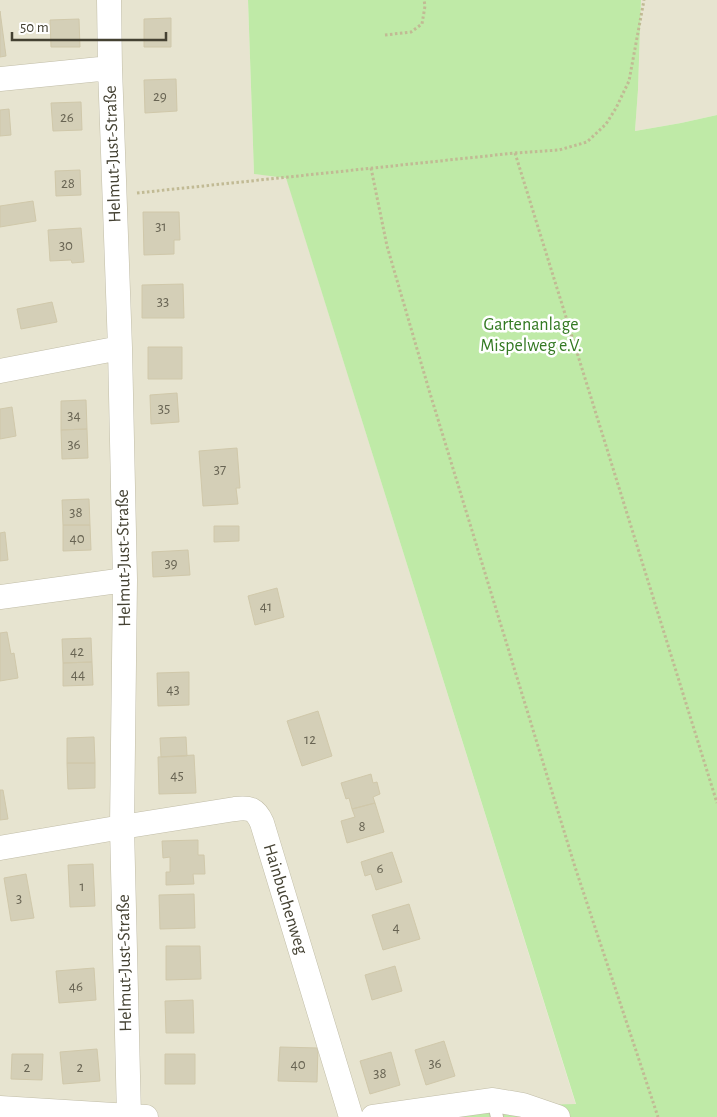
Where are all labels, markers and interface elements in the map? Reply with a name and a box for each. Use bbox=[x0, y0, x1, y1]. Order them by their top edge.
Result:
scale bar bbox=[12, 10, 166, 42]
text: 50 m bbox=[20, 20, 49, 35]
street label: Helmut-Just-Straße bbox=[102, 85, 124, 223]
house number: 29 bbox=[153, 89, 167, 104]
house number: 26 bbox=[60, 110, 74, 125]
house number: 28 bbox=[61, 176, 75, 191]
house number: 31 bbox=[155, 219, 167, 234]
house number: 30 bbox=[59, 238, 73, 253]
house number: 33 bbox=[157, 294, 169, 309]
park label: Gartenanlage Mispelweg e.V. bbox=[480, 316, 582, 355]
house number: 35 bbox=[158, 401, 170, 416]
house number: 34 bbox=[67, 408, 81, 423]
house number: 36 bbox=[67, 437, 81, 452]
house number: 37 bbox=[214, 462, 226, 477]
street label: Helmut-Just-Straße bbox=[114, 489, 134, 627]
house number: 38 bbox=[69, 505, 83, 520]
house number: 40 bbox=[69, 531, 85, 546]
house number: 39 bbox=[164, 556, 178, 571]
house number: 41 bbox=[260, 599, 272, 614]
house number: 42 bbox=[70, 644, 84, 659]
house number: 44 bbox=[71, 667, 85, 682]
house number: 43 bbox=[166, 682, 180, 697]
house number: 12 bbox=[304, 732, 316, 747]
house number: 45 bbox=[170, 768, 184, 783]
house number: 8 bbox=[358, 819, 366, 834]
street label: Hainbuchenweg bbox=[260, 842, 310, 957]
house number: 6 bbox=[376, 861, 384, 876]
house number: 1 bbox=[79, 879, 85, 894]
house number: 3 bbox=[16, 891, 22, 906]
street label: Helmut-Just-Straße bbox=[115, 894, 135, 1032]
house number: 4 bbox=[392, 920, 400, 935]
house number: 46 bbox=[69, 979, 83, 994]
house number: 36 bbox=[428, 1056, 442, 1071]
house number: 40 bbox=[290, 1057, 306, 1072]
house number: 2 bbox=[24, 1060, 31, 1075]
house number: 2 bbox=[77, 1060, 84, 1075]
house number: 38 bbox=[373, 1066, 387, 1081]

